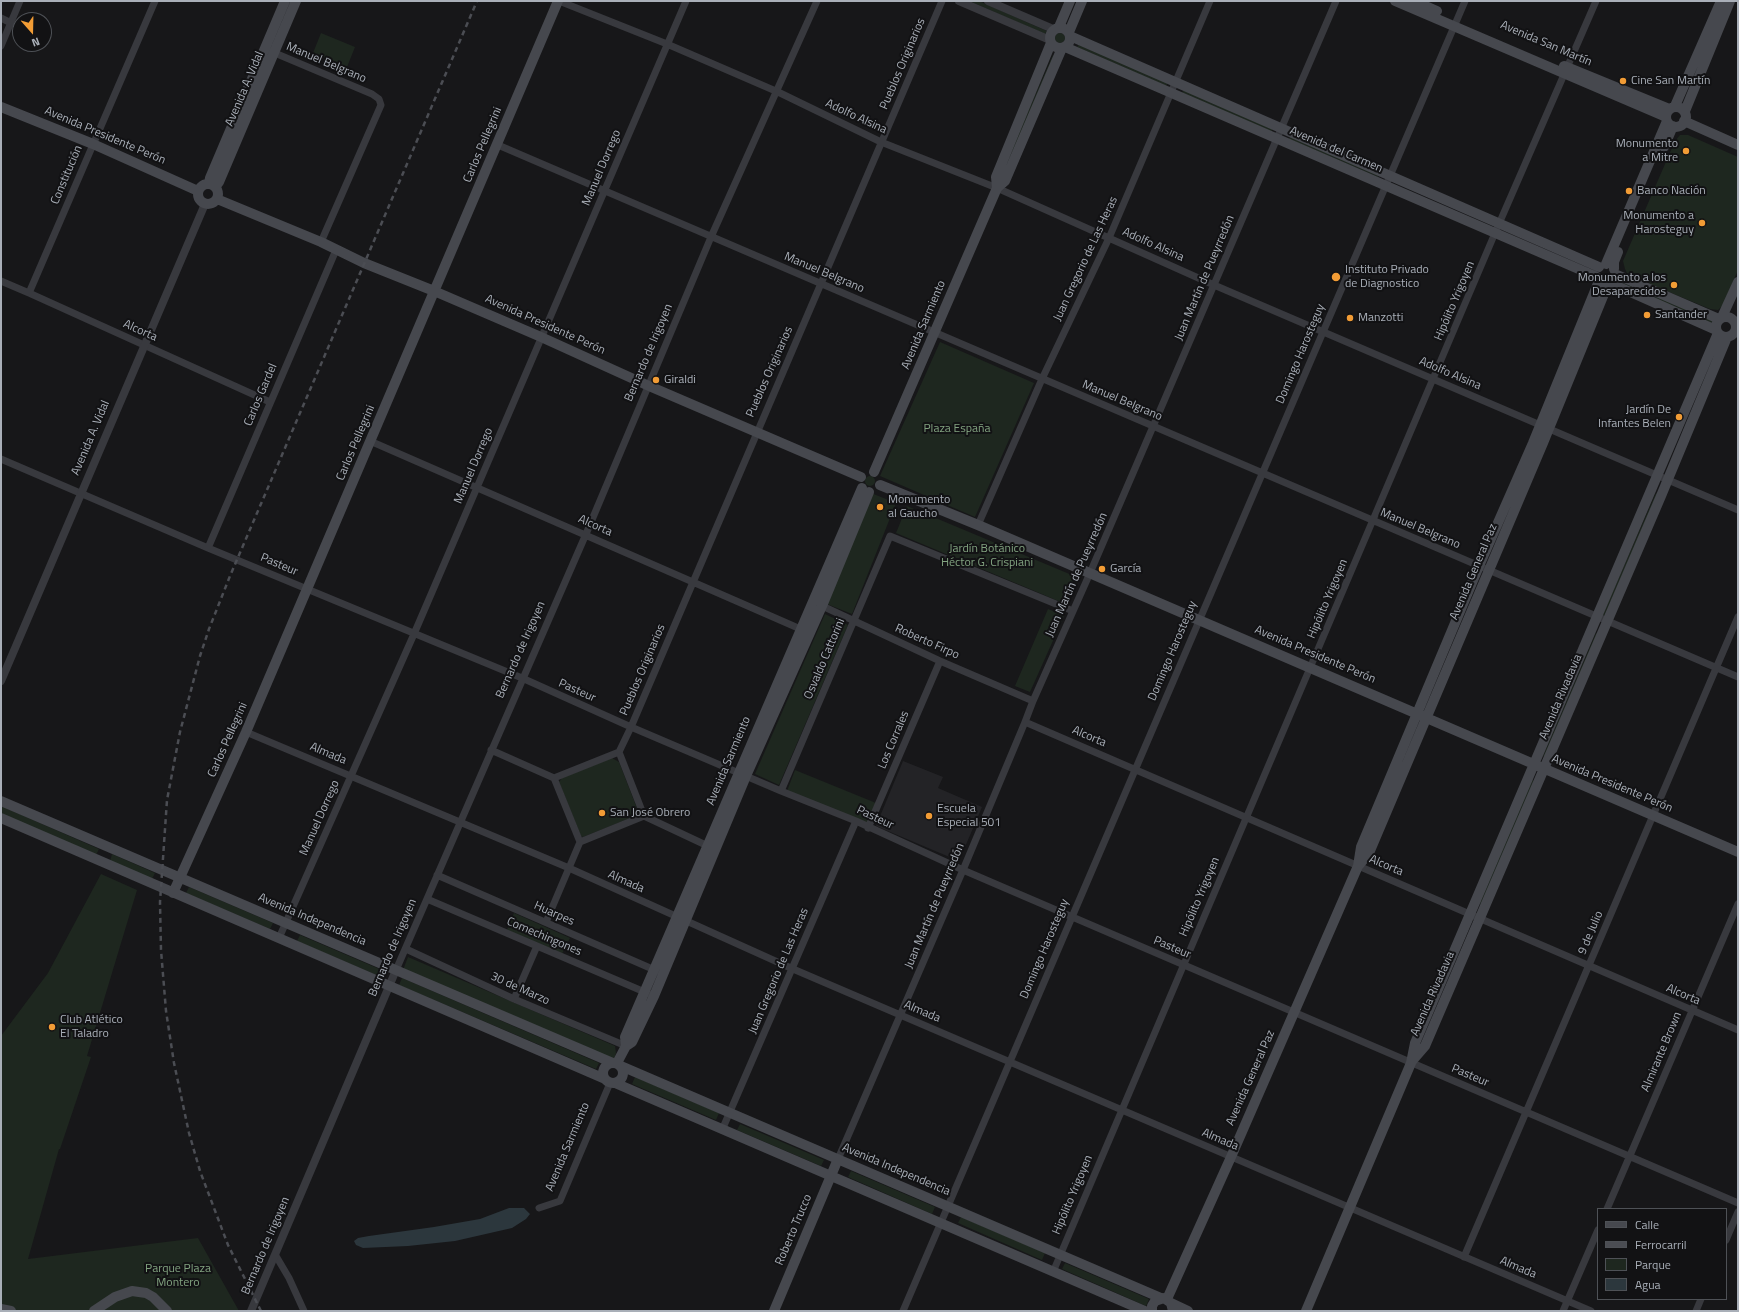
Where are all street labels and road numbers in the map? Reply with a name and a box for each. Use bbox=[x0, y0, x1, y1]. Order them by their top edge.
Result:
street label: Pueblos Originarios bbox=[877, 16, 929, 112]
street label: Avenida San Martín bbox=[1498, 18, 1594, 70]
street label: Manuel Belgrano bbox=[284, 40, 368, 86]
street label: Avenida A. Vidal bbox=[223, 49, 267, 129]
street label: Adolfo Alsina bbox=[823, 97, 889, 137]
street label: Avenida Presidente Perón bbox=[42, 104, 168, 168]
street label: Carlos Pellegrini bbox=[461, 105, 505, 185]
street label: Avenida del Carmen bbox=[1287, 124, 1385, 176]
street label: Manuel Dorrego bbox=[580, 128, 624, 208]
street label: Constitución bbox=[48, 143, 86, 207]
street label: Juan Gregorio de Las Heras bbox=[1051, 195, 1121, 323]
street label: Juan Martín de Pueyrredón bbox=[1172, 213, 1238, 343]
street label: Adolfo Alsina bbox=[1120, 225, 1186, 265]
street label: Manuel Belgrano bbox=[782, 250, 866, 296]
street label: Hipólito Yrigoyen bbox=[1432, 259, 1478, 343]
street label: Avenida Sarmiento bbox=[899, 278, 949, 372]
street label: Avenida Presidente Perón bbox=[483, 292, 607, 358]
street label: Bernardo de Irigoyen bbox=[622, 302, 676, 404]
street label: Domingo Harosteguy bbox=[1273, 302, 1329, 406]
street label: Alcorta bbox=[121, 317, 159, 345]
street label: Pueblos Originarios bbox=[744, 324, 796, 420]
street label: Adolfo Alsina bbox=[1417, 354, 1483, 394]
street label: Carlos Gardel bbox=[241, 362, 281, 428]
street label: Manuel Belgrano bbox=[1080, 378, 1164, 424]
street label: Avenida A. Vidal bbox=[69, 398, 113, 478]
street label: Carlos Pellegrini bbox=[334, 403, 378, 483]
street label: Manuel Dorrego bbox=[452, 426, 496, 506]
street label: Manuel Belgrano bbox=[1378, 506, 1462, 552]
street label: Juan Martín de Pueyrredón bbox=[1043, 511, 1111, 639]
street label: Alcorta bbox=[576, 512, 614, 540]
street label: Avenida General Paz bbox=[1447, 522, 1501, 622]
street label: Pasteur bbox=[258, 551, 300, 579]
street label: Hipólito Yrigoyen bbox=[1305, 557, 1351, 641]
street label: Bernardo de Irigoyen bbox=[493, 599, 549, 701]
street label: Domingo Harosteguy bbox=[1145, 599, 1201, 703]
street label: Osvaldo Cattorini bbox=[802, 616, 848, 702]
street label: Roberto Firpo bbox=[893, 621, 961, 663]
street label: Pueblos Originarios bbox=[617, 622, 669, 718]
street label: Avenida Presidente Perón bbox=[1252, 623, 1378, 687]
street label: Avenida Rivadavia bbox=[1537, 652, 1585, 742]
street label: Pasteur bbox=[556, 676, 598, 706]
street label: Carlos Pellegrini bbox=[205, 700, 251, 780]
street label: Los Corrales bbox=[875, 709, 913, 771]
street label: Avenida Sarmiento bbox=[704, 714, 754, 808]
street label: Alcorta bbox=[1070, 723, 1108, 751]
street label: Almada bbox=[308, 740, 348, 768]
street label: Avenida Presidente Perón bbox=[1549, 752, 1675, 816]
street label: Manuel Dorrego bbox=[297, 778, 343, 858]
street label: Pasteur bbox=[854, 803, 896, 833]
street label: Juan Martín de Pueyrredón bbox=[902, 841, 968, 971]
street label: Alcorta bbox=[1367, 852, 1405, 880]
street label: Hipólito Yrigoyen bbox=[1177, 855, 1223, 939]
street label: Almada bbox=[606, 868, 646, 896]
street label: Avenida Independencia bbox=[256, 891, 368, 949]
street label: Bernardo de Irigoyen bbox=[366, 897, 420, 999]
street label: Domingo Harosteguy bbox=[1017, 897, 1073, 1001]
street label: Huarpes bbox=[532, 899, 576, 929]
street label: Juan Gregorio de Las Heras bbox=[746, 906, 812, 1036]
street label: 9 de Julio bbox=[1575, 909, 1607, 957]
street label: Comechingones bbox=[504, 915, 584, 959]
street label: Pasteur bbox=[1151, 934, 1193, 962]
street label: Avenida Rivadavia bbox=[1408, 949, 1458, 1039]
street label: 30 de Marzo bbox=[488, 970, 552, 1008]
street label: Alcorta bbox=[1664, 981, 1702, 1009]
street label: Almada bbox=[902, 998, 942, 1026]
street label: Almirante Brown bbox=[1639, 1010, 1685, 1094]
street label: Avenida General Paz bbox=[1224, 1028, 1278, 1128]
street label: Pasteur bbox=[1449, 1062, 1491, 1090]
street label: Avenida Sarmiento bbox=[543, 1100, 593, 1194]
street label: Almada bbox=[1200, 1126, 1240, 1154]
street label: Avenida Independencia bbox=[840, 1141, 952, 1199]
street label: Hipólito Yrigoyen bbox=[1050, 1153, 1096, 1237]
street label: Roberto Trucco bbox=[773, 1192, 815, 1268]
street label: Bernardo de Irigoyen bbox=[239, 1195, 293, 1297]
street label: Almada bbox=[1498, 1254, 1538, 1282]

